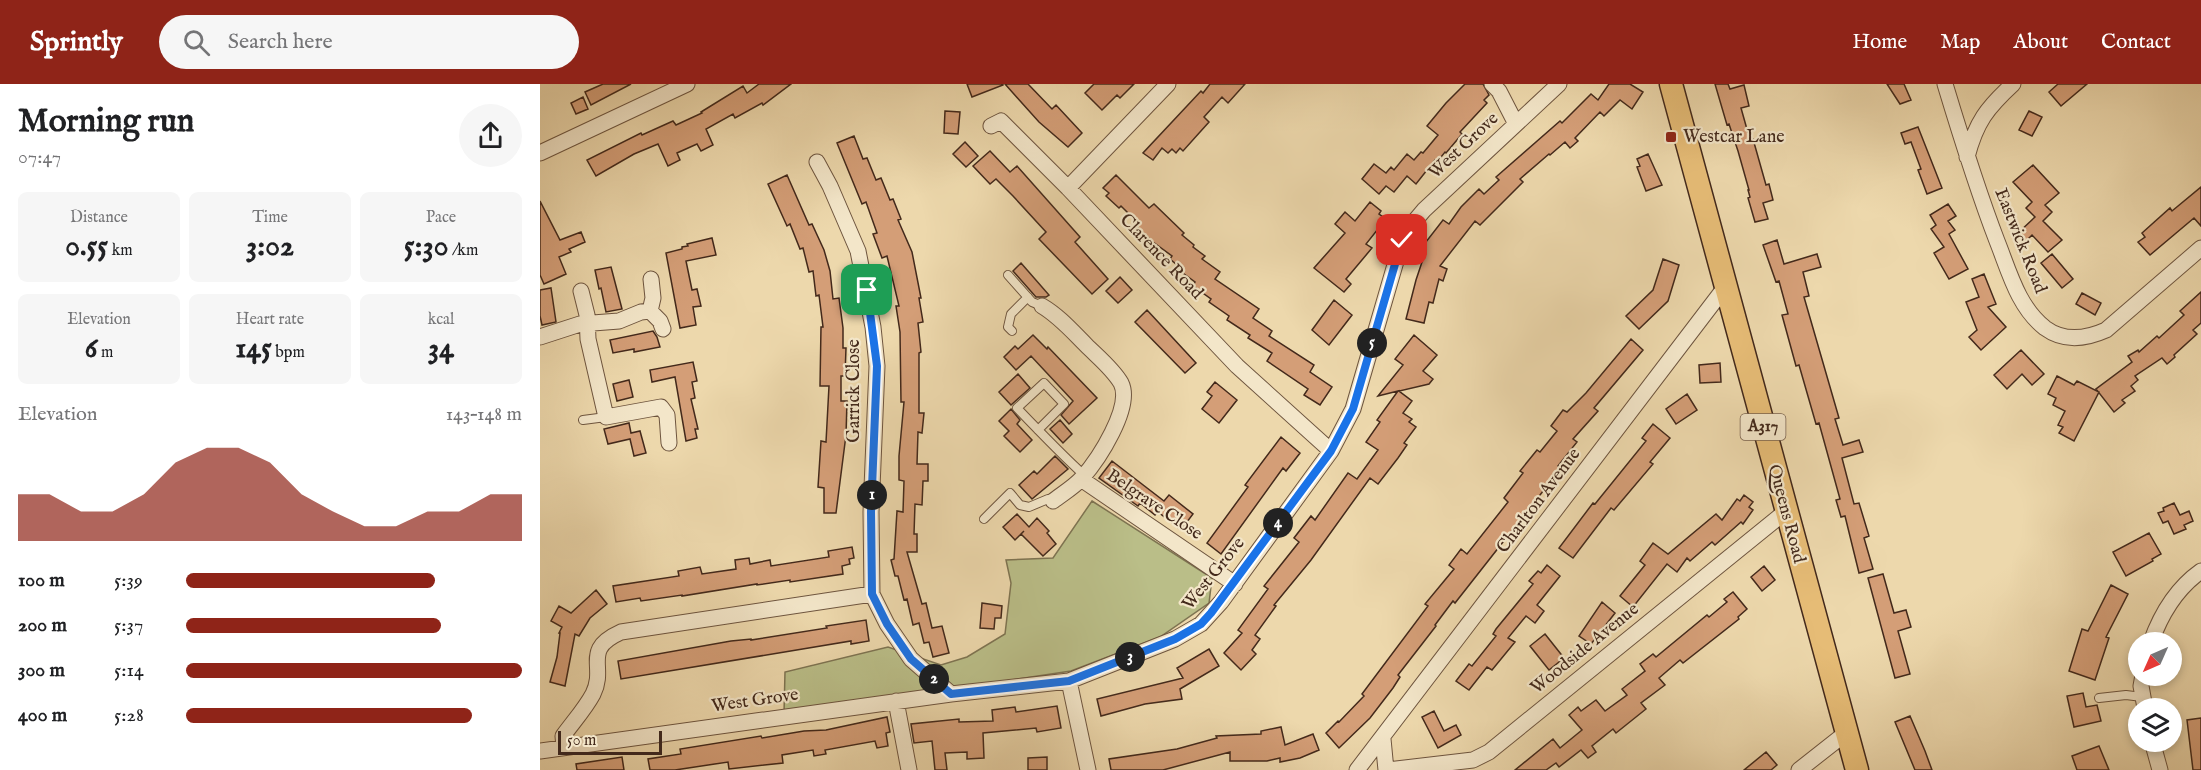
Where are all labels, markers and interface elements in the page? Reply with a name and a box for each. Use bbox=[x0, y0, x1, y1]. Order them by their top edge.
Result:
search box bbox=[159, 15, 579, 69]
text: Sprintly bbox=[30, 25, 123, 60]
icon: search bbox=[180, 26, 213, 59]
text: Search here bbox=[228, 28, 333, 56]
text: Home bbox=[1852, 29, 1907, 56]
text: Map bbox=[1940, 29, 1980, 56]
text: About bbox=[2013, 29, 2068, 56]
text: Contact bbox=[2101, 29, 2171, 56]
text: Morning run bbox=[18, 101, 194, 143]
button: share bbox=[459, 104, 522, 167]
street label: West Grove bbox=[1424, 108, 1504, 184]
place label: Westcar Lane bbox=[1683, 126, 1785, 149]
marker: Westcar Lane bbox=[1664, 130, 1678, 144]
text: 07:47 bbox=[18, 145, 61, 170]
street label: Eastwick Road bbox=[1988, 185, 2052, 297]
text: Distance bbox=[70, 208, 128, 228]
text: Time bbox=[252, 208, 288, 228]
text: Pace bbox=[426, 208, 456, 228]
street label: Clarence Road bbox=[1114, 209, 1208, 305]
pin bbox=[1376, 214, 1427, 265]
icon: check bbox=[1385, 223, 1418, 256]
text: 0.55 bbox=[65, 228, 108, 266]
text: 3:02 bbox=[246, 228, 294, 266]
text: 5:30 bbox=[404, 228, 448, 266]
text: km bbox=[108, 241, 133, 261]
text: /km bbox=[448, 241, 478, 261]
pin bbox=[841, 264, 892, 315]
icon: arrive bbox=[850, 273, 883, 306]
text: Elevation bbox=[67, 310, 131, 330]
text: Heart rate bbox=[236, 310, 304, 330]
text: kcal bbox=[428, 310, 454, 330]
pin: 5 bbox=[1357, 328, 1387, 358]
text: 6 bbox=[85, 330, 97, 368]
text: 145 bbox=[235, 330, 272, 368]
text: 34 bbox=[428, 330, 454, 368]
text: 5 bbox=[1369, 333, 1375, 353]
street label: Garrick Close bbox=[843, 339, 866, 443]
text: m bbox=[97, 343, 113, 363]
text: bpm bbox=[272, 343, 305, 363]
text: Elevation bbox=[18, 402, 97, 427]
text: 143–148 m bbox=[446, 402, 522, 427]
road number: A317 bbox=[1740, 414, 1786, 440]
street label: Charlton Avenue bbox=[1492, 444, 1586, 558]
street label: Queens Road bbox=[1762, 462, 1810, 566]
street label: Belgrave Close bbox=[1102, 464, 1206, 546]
pin: 1 bbox=[857, 480, 887, 510]
text: 1 bbox=[869, 485, 875, 505]
pin: 4 bbox=[1263, 508, 1293, 538]
text: 4 bbox=[1274, 513, 1282, 533]
street label: West Grove bbox=[1178, 533, 1250, 615]
text: 100 m bbox=[18, 568, 65, 593]
text: 5:39 bbox=[114, 568, 143, 593]
street label: Woodside Avenue bbox=[1526, 598, 1644, 700]
text: 200 m bbox=[18, 613, 67, 638]
text: 5:37 bbox=[114, 613, 143, 638]
north arrow bbox=[2128, 632, 2182, 686]
map controls bbox=[2128, 632, 2182, 752]
pin: 3 bbox=[1115, 642, 1145, 672]
text: 3 bbox=[1127, 647, 1133, 667]
text: 300 m bbox=[18, 658, 65, 683]
text: 5:14 bbox=[114, 658, 144, 683]
pin: 2 bbox=[919, 664, 949, 694]
text: 2 bbox=[930, 669, 938, 689]
street label: West Grove bbox=[710, 684, 800, 718]
button: layers bbox=[2128, 698, 2182, 752]
text: 400 m bbox=[18, 703, 67, 728]
text: 5:28 bbox=[114, 703, 144, 728]
scale bar bbox=[558, 728, 662, 756]
text: 50 m bbox=[567, 731, 596, 751]

